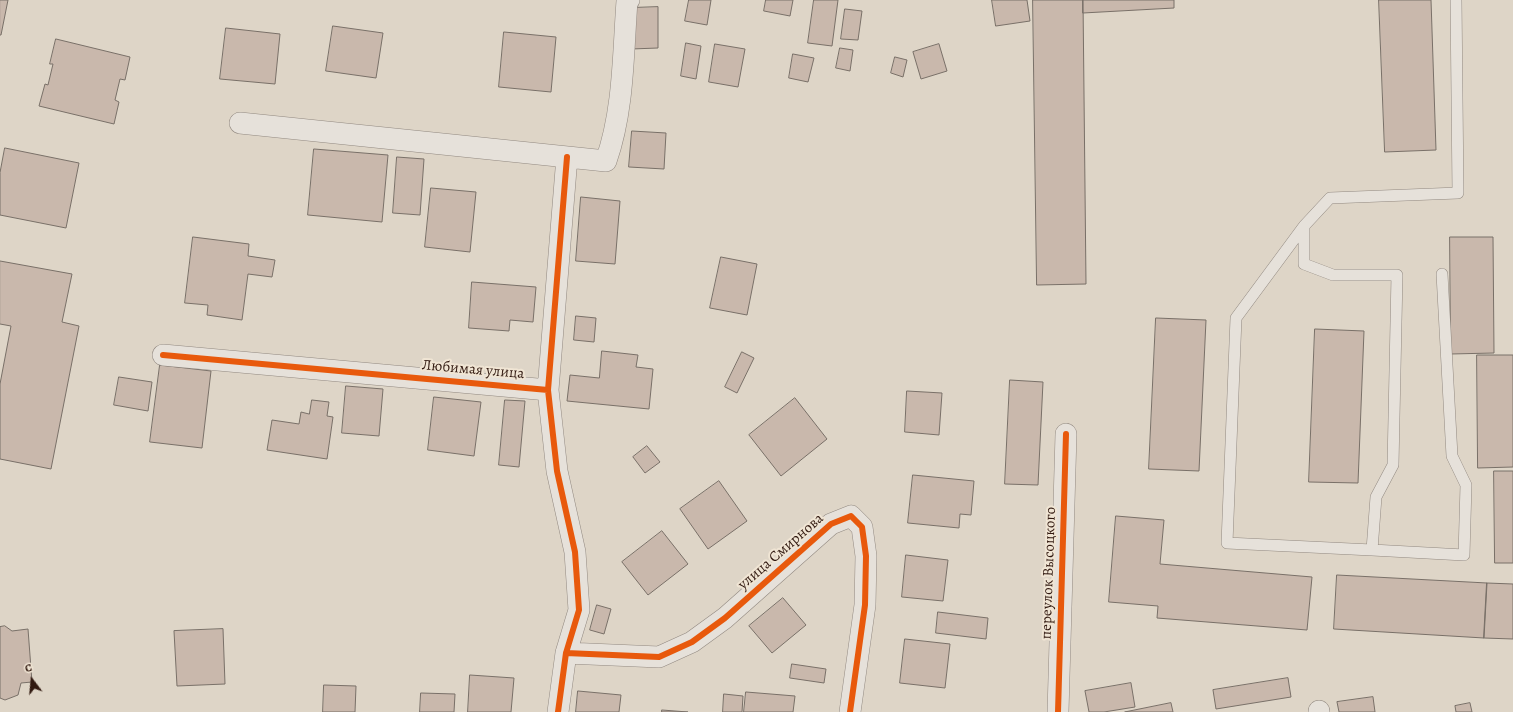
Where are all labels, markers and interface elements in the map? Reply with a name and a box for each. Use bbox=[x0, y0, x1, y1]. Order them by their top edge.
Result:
street label: Любимая улица bbox=[421, 357, 525, 383]
street label: переулок Высоцкого bbox=[1038, 506, 1060, 640]
street label: улица Смирнова bbox=[735, 510, 827, 594]
north arrow bbox=[12, 660, 52, 700]
text: С bbox=[23, 660, 34, 676]

